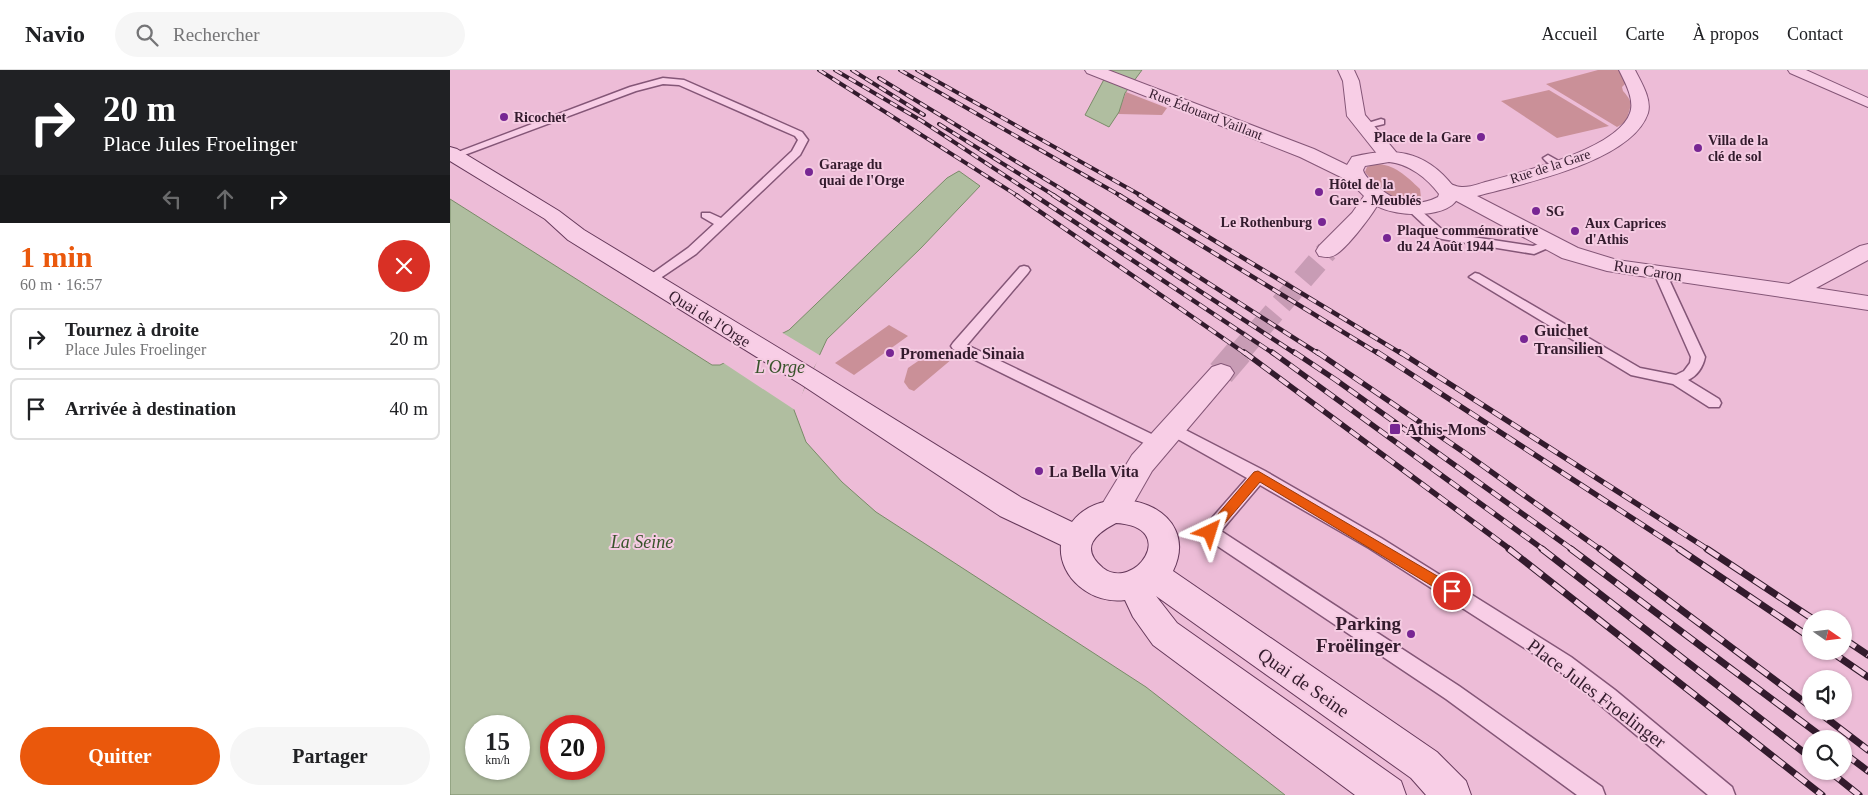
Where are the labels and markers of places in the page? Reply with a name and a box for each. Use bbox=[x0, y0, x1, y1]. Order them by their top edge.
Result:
place label: Ricochet bbox=[514, 110, 566, 125]
marker: Ricochet bbox=[498, 111, 510, 123]
place label: Place de la Gare bbox=[1374, 130, 1471, 145]
marker: Place de la Gare bbox=[1475, 131, 1487, 143]
place label: Villa de la clé de sol bbox=[1708, 133, 1768, 164]
marker: Villa de la clé de sol bbox=[1692, 142, 1704, 154]
place label: Garage du quai de l'Orge bbox=[819, 157, 905, 188]
marker: Garage du quai de l'Orge bbox=[803, 166, 815, 178]
place label: Hôtel de la Gare - Meublés bbox=[1329, 177, 1422, 208]
marker: Hôtel de la Gare - Meublés bbox=[1313, 186, 1325, 198]
place label: SG bbox=[1546, 204, 1565, 219]
marker: SG bbox=[1530, 205, 1542, 217]
place label: Le Rothenburg bbox=[1221, 215, 1312, 230]
marker: Le Rothenburg bbox=[1316, 216, 1328, 228]
place label: Aux Caprices d'Athis bbox=[1585, 216, 1667, 247]
place label: Plaque commémorative du 24 Août 1944 bbox=[1397, 223, 1538, 254]
marker: Aux Caprices d'Athis bbox=[1569, 225, 1581, 237]
marker: Plaque commémorative du 24 Août 1944 bbox=[1381, 232, 1393, 244]
place label: Guichet Transilien bbox=[1534, 322, 1603, 357]
marker: Guichet Transilien bbox=[1518, 333, 1530, 345]
place label: Promenade Sinaia bbox=[900, 345, 1025, 362]
marker: Promenade Sinaia bbox=[884, 347, 896, 359]
place label: Athis-Mons bbox=[1406, 421, 1486, 438]
marker: Athis-Mons bbox=[1388, 422, 1402, 436]
place label: La Bella Vita bbox=[1049, 463, 1139, 480]
marker: La Bella Vita bbox=[1033, 465, 1045, 477]
pin bbox=[1431, 570, 1473, 612]
place label: Parking Froëlinger bbox=[1316, 613, 1402, 656]
marker: Parking Froëlinger bbox=[1405, 628, 1417, 640]

